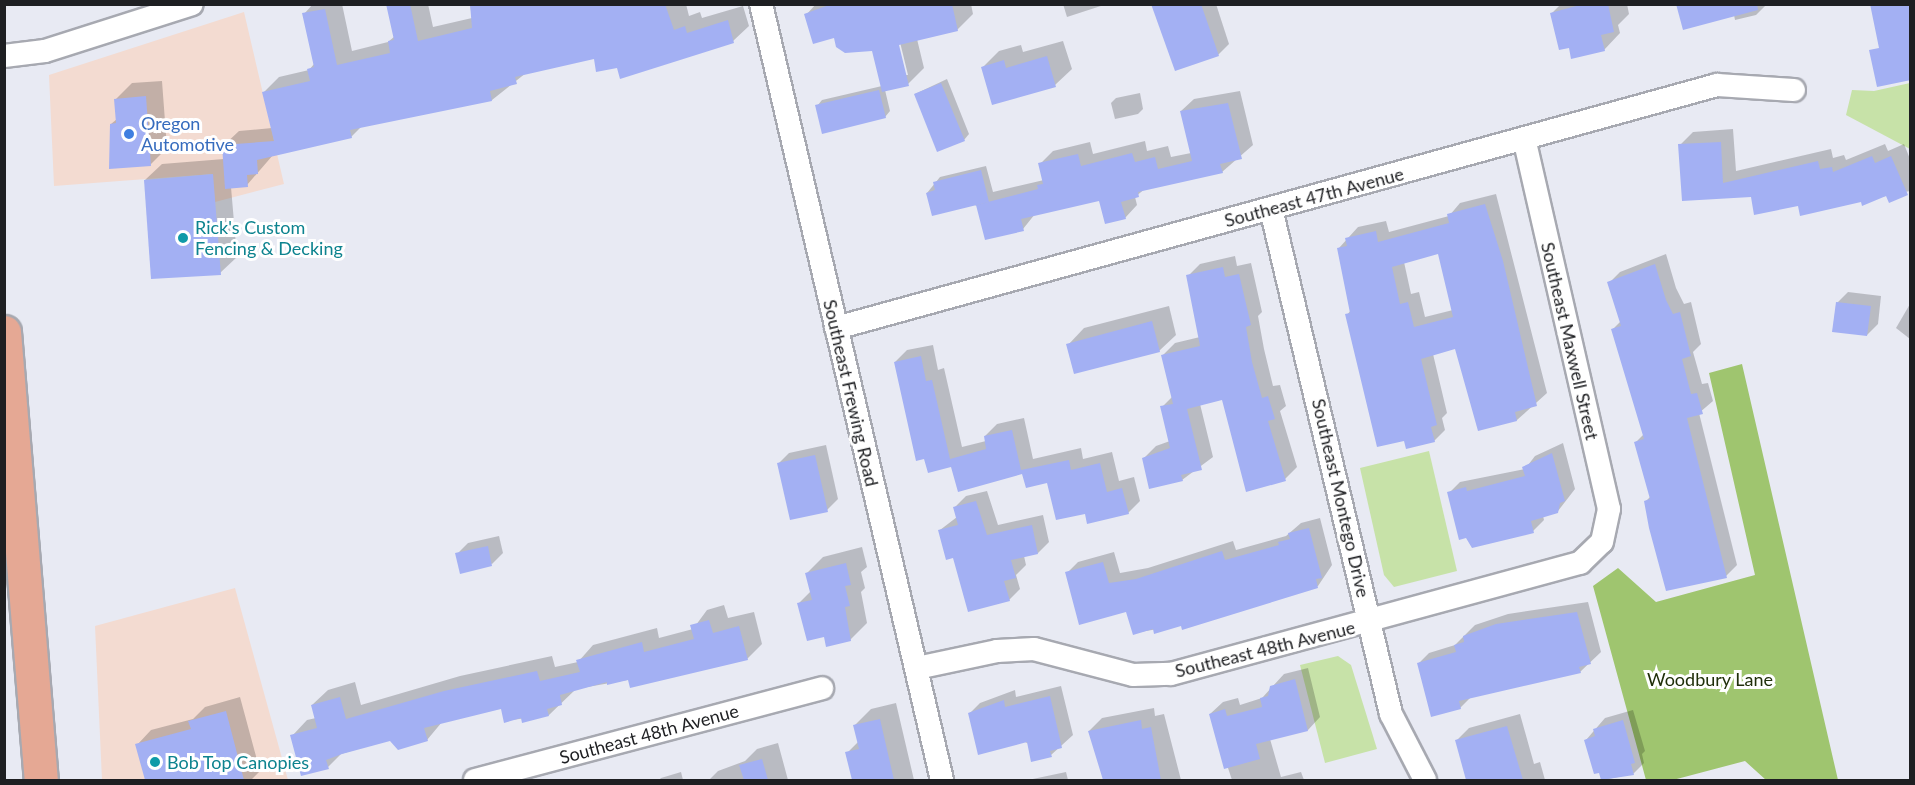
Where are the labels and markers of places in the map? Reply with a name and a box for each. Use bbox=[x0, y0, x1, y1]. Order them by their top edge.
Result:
place label: Oregon Automotive bbox=[141, 113, 234, 156]
marker: Oregon Automotive bbox=[122, 127, 136, 141]
place label: Rick's Custom Fencing & Decking bbox=[195, 217, 343, 260]
marker: Rick's Custom Fencing & Decking bbox=[176, 231, 190, 245]
place label: Bob Top Canopies bbox=[167, 751, 310, 773]
marker: Bob Top Canopies bbox=[148, 755, 162, 769]

